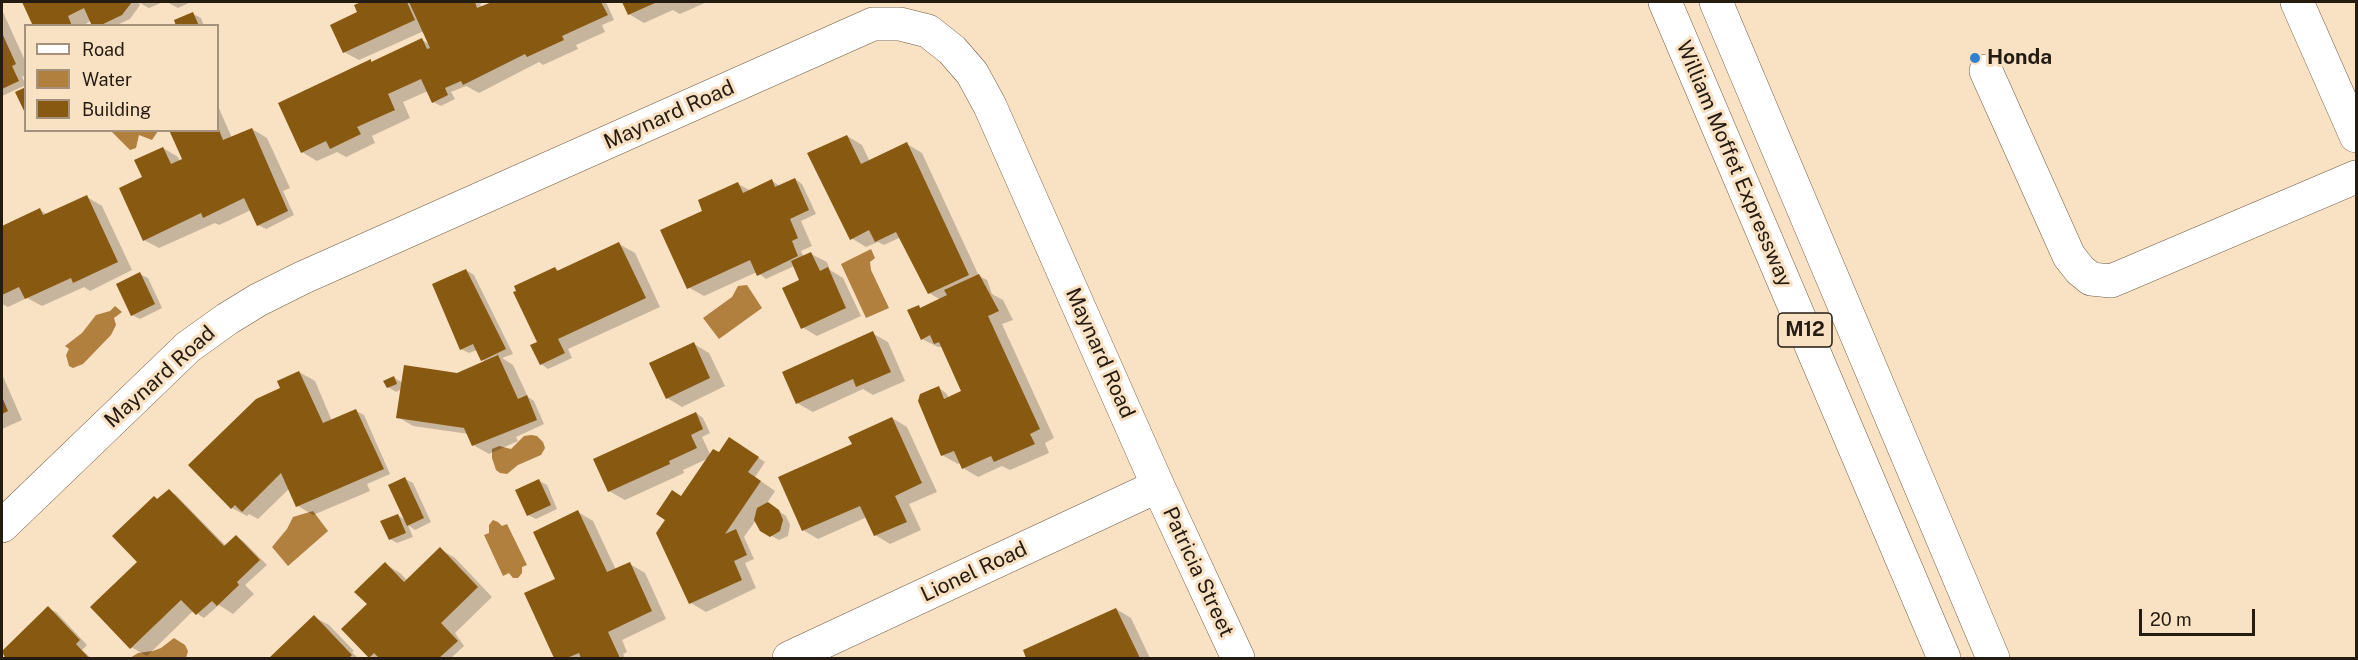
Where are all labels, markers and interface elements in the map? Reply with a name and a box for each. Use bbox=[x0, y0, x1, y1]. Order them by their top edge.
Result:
legend bbox=[24, 24, 219, 132]
street label: William Moffet Expressway bbox=[1671, 37, 1797, 291]
text: Road bbox=[82, 39, 125, 60]
place label: Honda bbox=[1987, 45, 2052, 71]
marker: Honda bbox=[1968, 51, 1982, 65]
text: Water bbox=[82, 69, 132, 90]
street label: Maynard Road bbox=[600, 75, 738, 155]
text: Building bbox=[82, 99, 151, 120]
street label: Maynard Road bbox=[1060, 284, 1140, 422]
road number: M12 bbox=[1778, 313, 1832, 347]
street label: Maynard Road bbox=[100, 321, 220, 433]
street label: Patricia Street bbox=[1157, 503, 1239, 641]
street label: Lionel Road bbox=[917, 536, 1031, 608]
scale bar bbox=[2142, 597, 2258, 635]
text: 20 m bbox=[2150, 609, 2192, 630]

